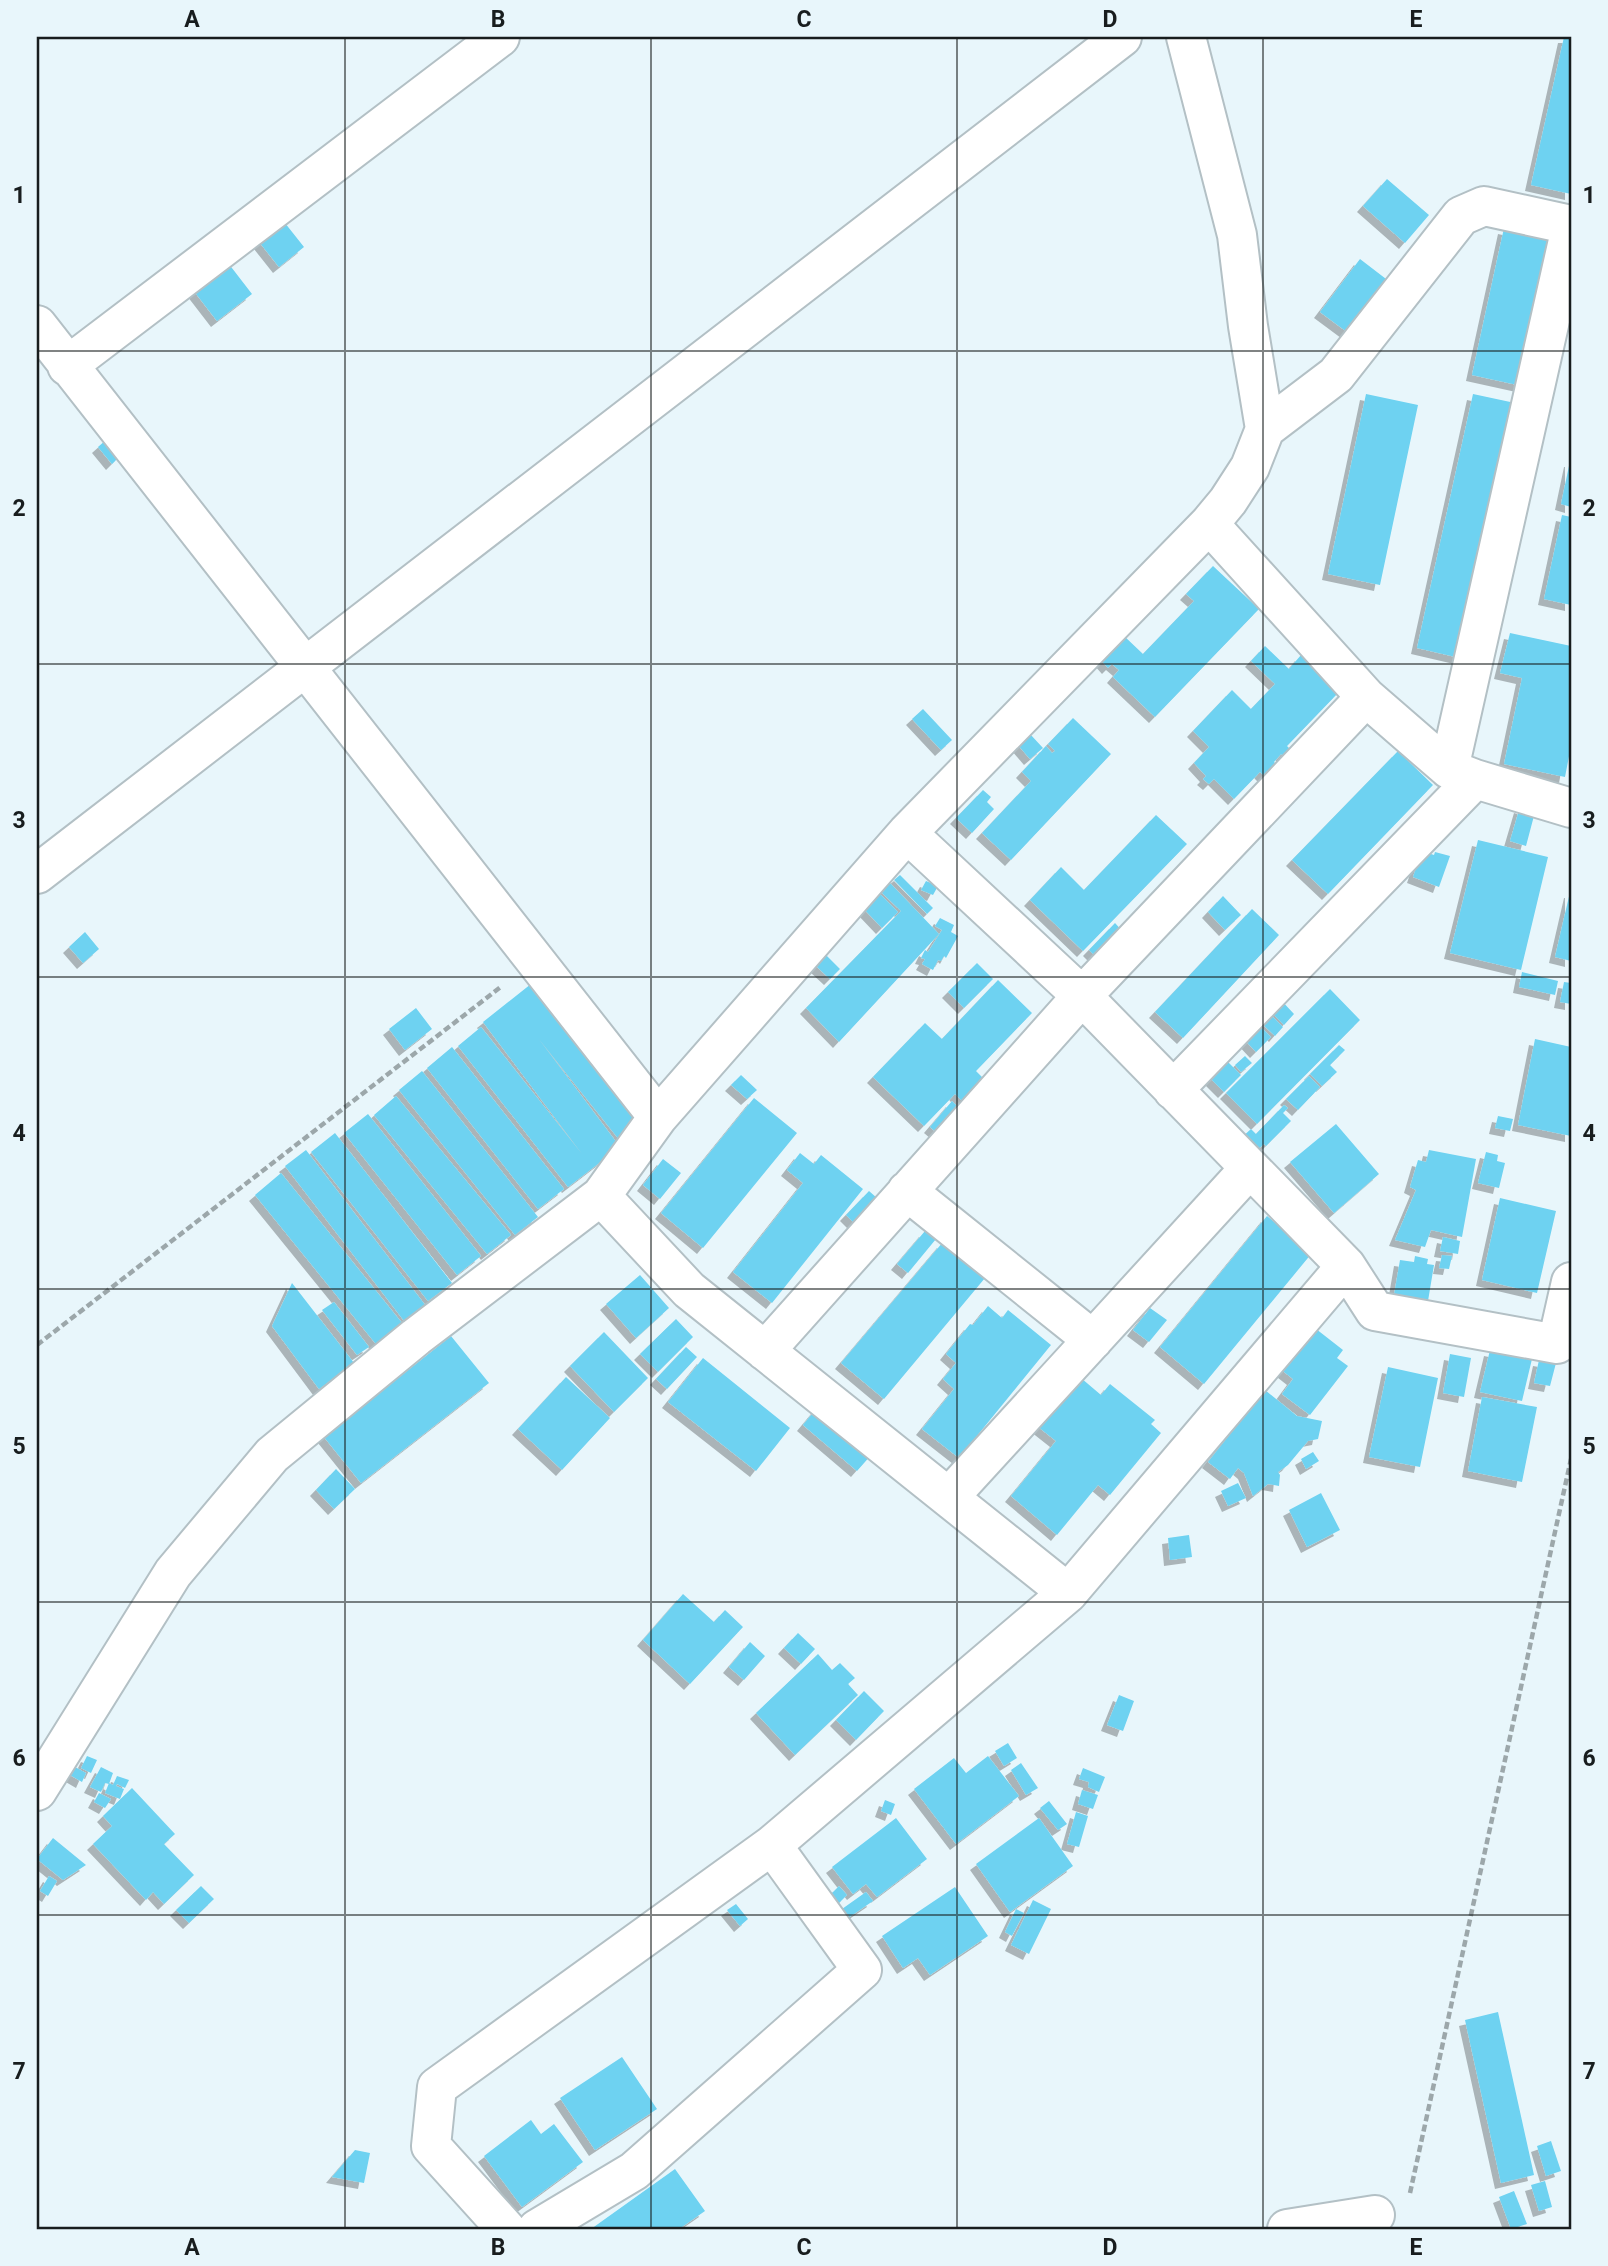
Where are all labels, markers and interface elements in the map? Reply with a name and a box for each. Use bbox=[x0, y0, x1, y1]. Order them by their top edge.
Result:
text: A bbox=[184, 6, 200, 33]
text: B bbox=[491, 6, 505, 33]
text: C bbox=[796, 6, 812, 33]
text: D bbox=[1103, 6, 1117, 33]
text: E bbox=[1410, 6, 1423, 33]
text: 1 bbox=[12, 182, 26, 209]
text: 1 bbox=[1582, 182, 1596, 209]
text: 2 bbox=[12, 495, 26, 522]
text: 2 bbox=[1582, 495, 1596, 522]
text: 3 bbox=[12, 807, 26, 834]
text: 3 bbox=[1582, 807, 1596, 834]
text: 4 bbox=[12, 1120, 26, 1147]
text: 4 bbox=[1582, 1120, 1596, 1147]
text: 5 bbox=[12, 1433, 26, 1460]
text: 5 bbox=[1582, 1433, 1596, 1460]
text: 6 bbox=[12, 1745, 26, 1772]
text: 6 bbox=[1582, 1745, 1596, 1772]
text: 7 bbox=[12, 2058, 26, 2085]
text: 7 bbox=[1582, 2058, 1596, 2085]
text: A bbox=[184, 2234, 200, 2261]
text: B bbox=[491, 2234, 505, 2261]
text: C bbox=[796, 2234, 812, 2261]
text: D bbox=[1103, 2234, 1117, 2261]
text: E bbox=[1410, 2234, 1423, 2261]

